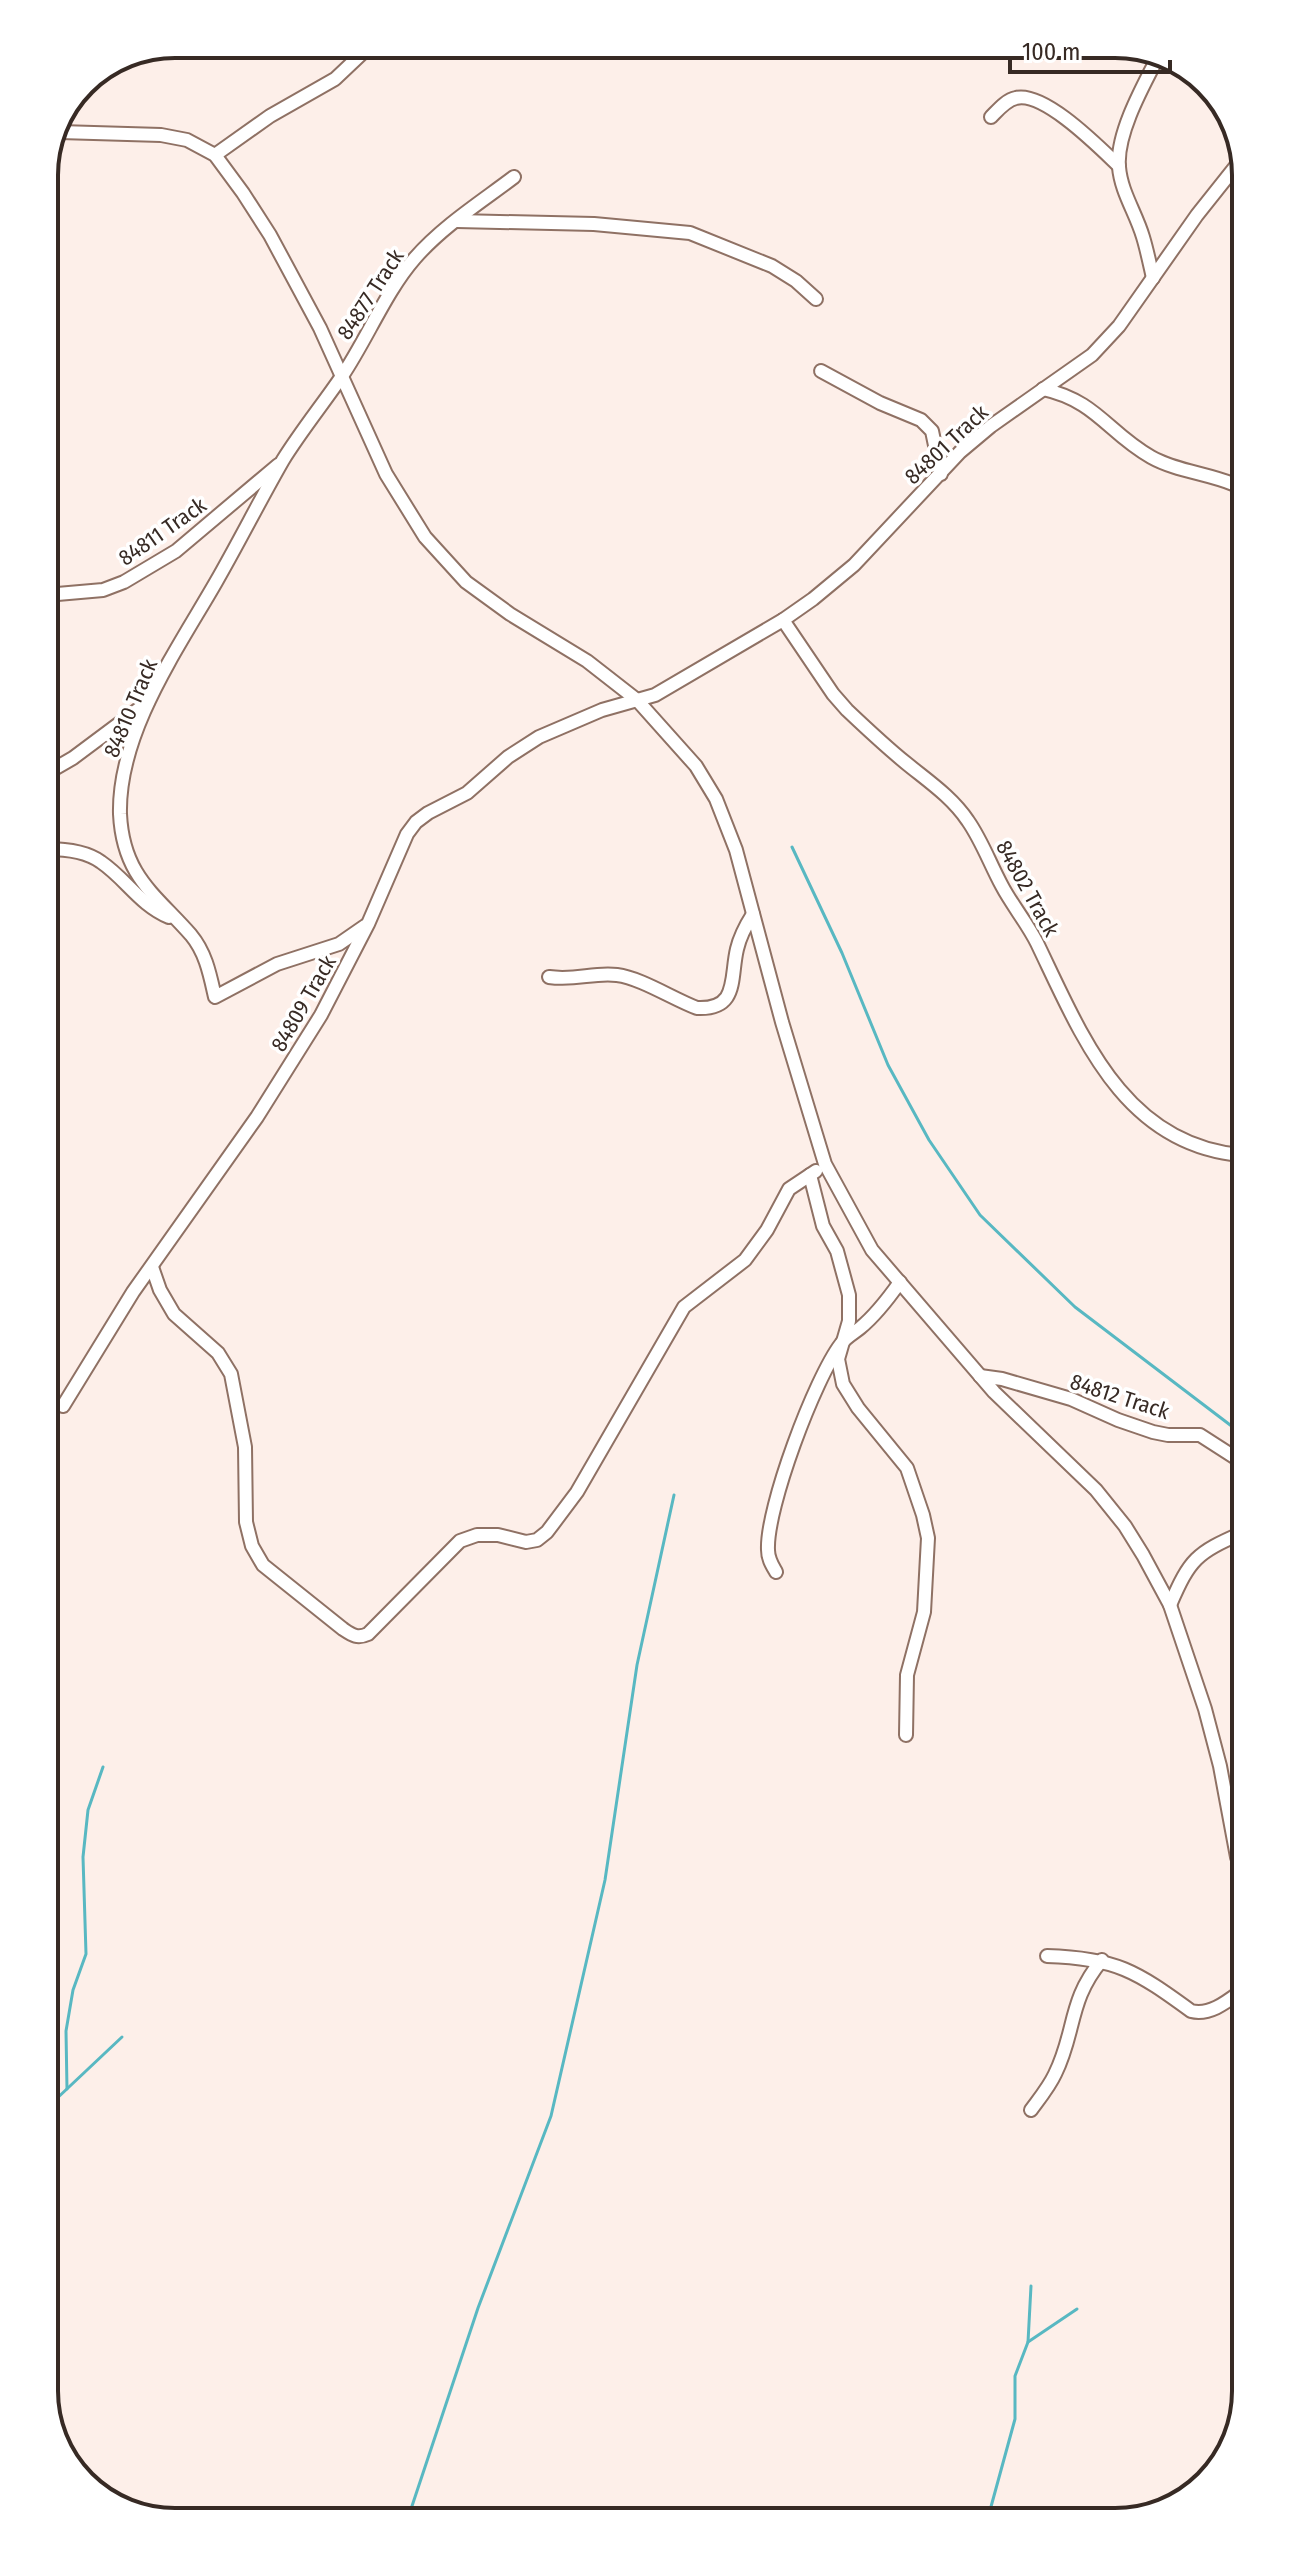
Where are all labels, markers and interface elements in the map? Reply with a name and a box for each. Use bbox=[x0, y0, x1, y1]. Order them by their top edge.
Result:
scale bar bbox=[1010, 24, 1170, 74]
text: 100 m bbox=[1022, 38, 1080, 66]
street label: 84877 Track bbox=[331, 243, 410, 345]
street label: 84801 Track bbox=[899, 398, 994, 490]
street label: 84811 Track bbox=[113, 491, 212, 571]
street label: 84810 Track bbox=[98, 654, 164, 761]
street label: 84802 Track bbox=[990, 835, 1065, 942]
street label: 84809 Track bbox=[265, 950, 342, 1056]
street label: 84812 Track bbox=[1067, 1368, 1173, 1425]

